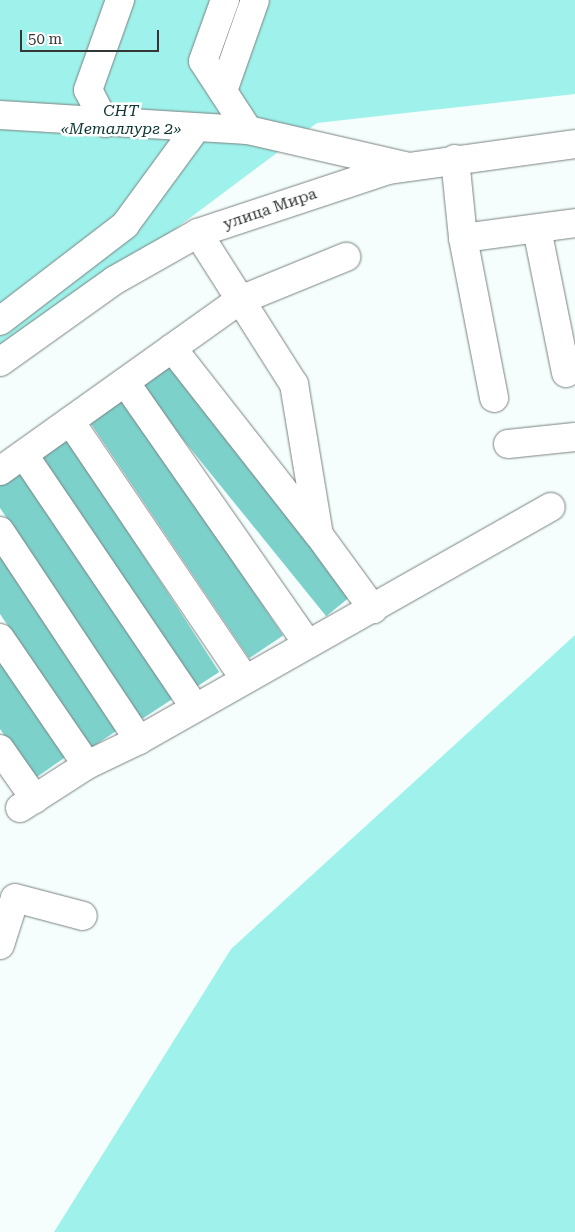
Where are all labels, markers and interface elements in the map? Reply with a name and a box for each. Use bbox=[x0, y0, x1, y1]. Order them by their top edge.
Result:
scale bar bbox=[22, 20, 161, 52]
text: 50 m bbox=[28, 30, 62, 48]
park label: СНТ «Металлург 2» bbox=[61, 101, 181, 139]
street label: улица Мира bbox=[221, 184, 319, 234]

